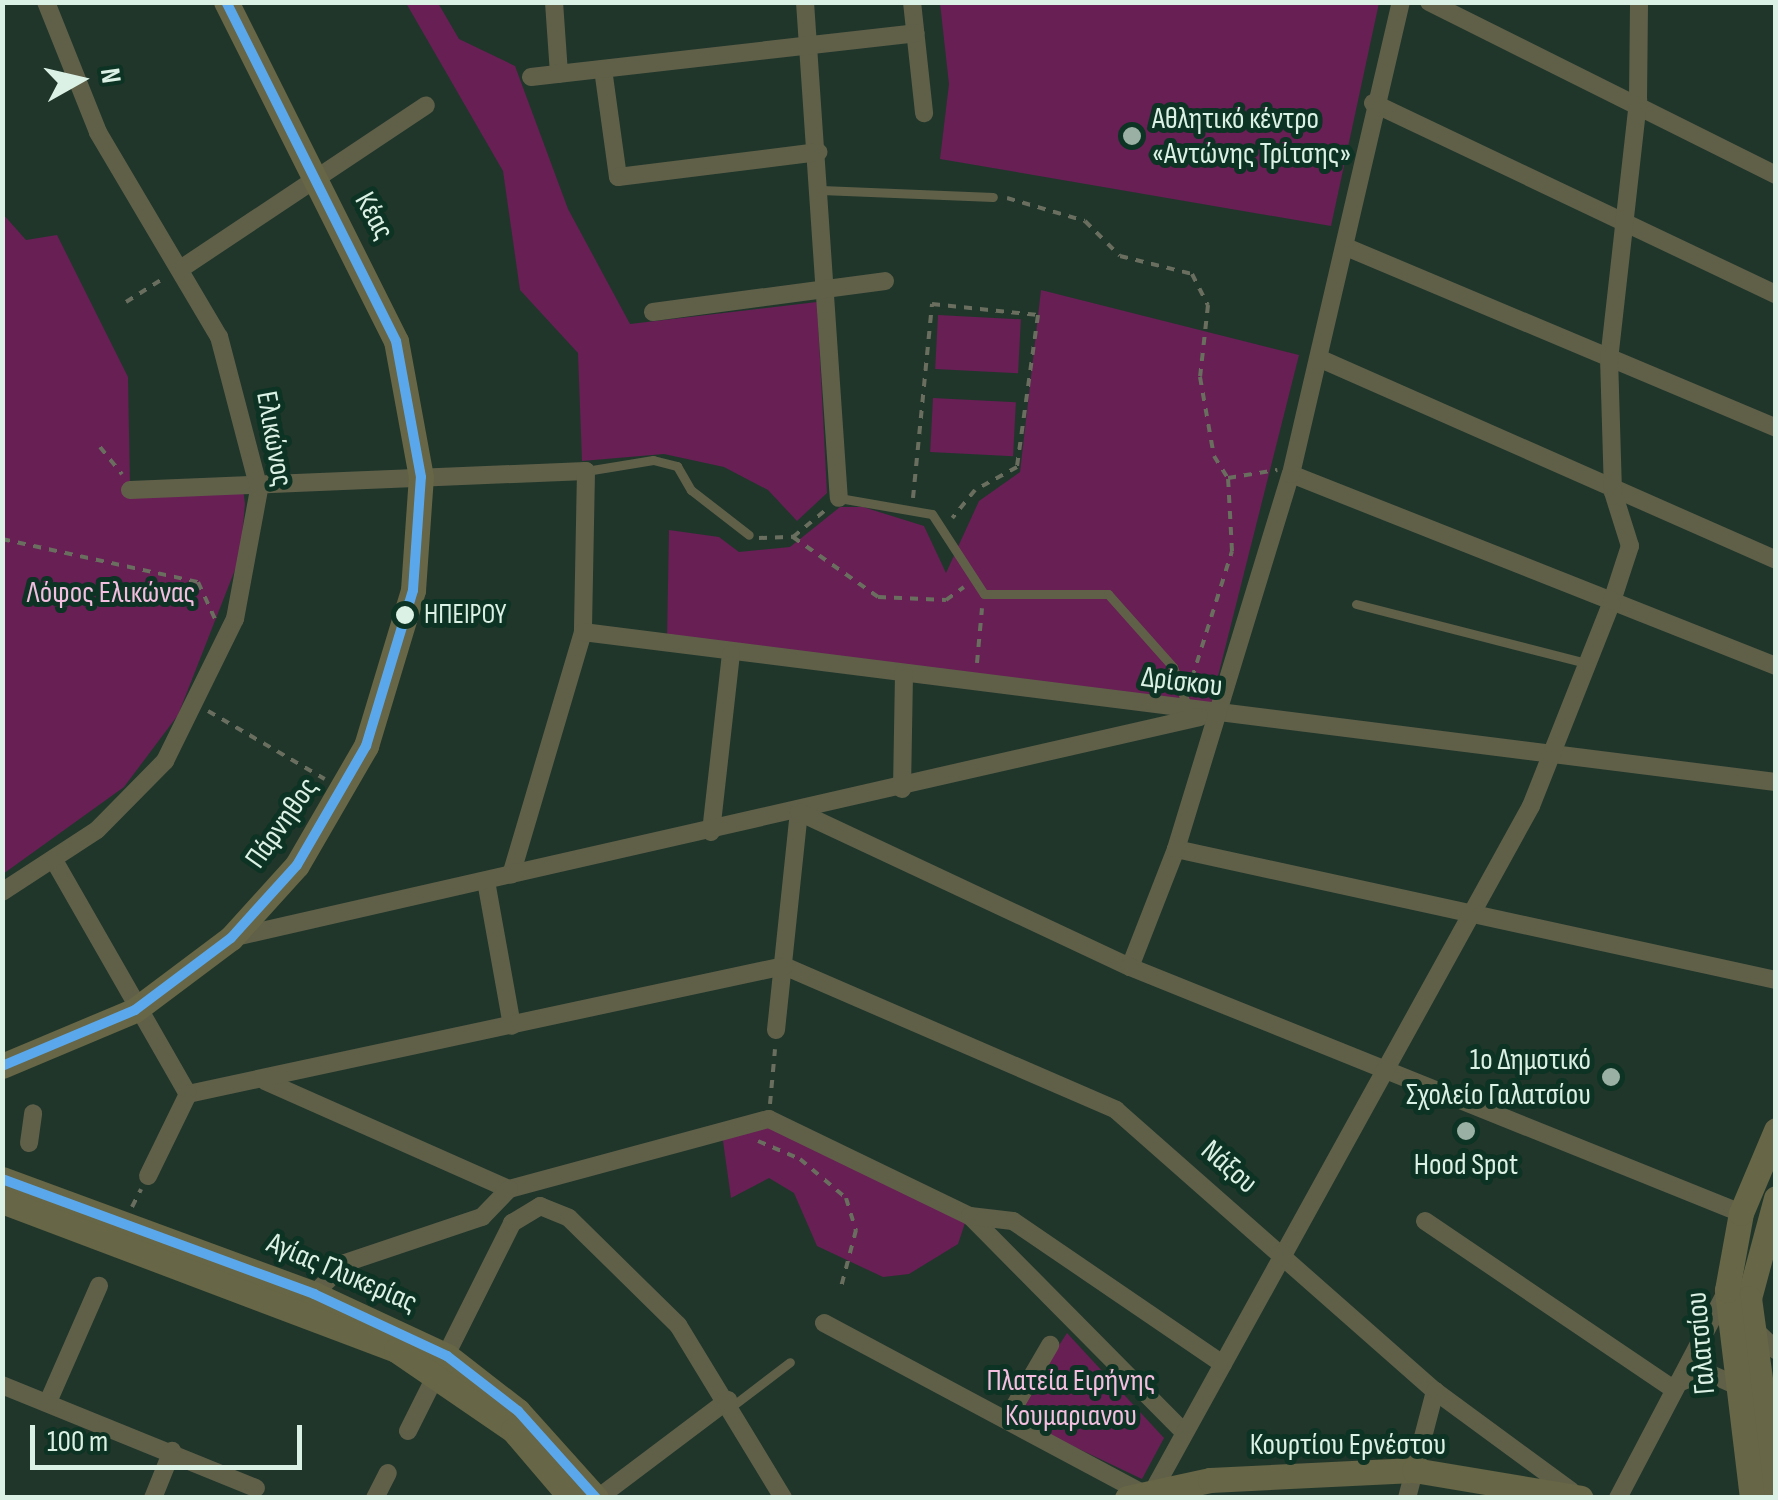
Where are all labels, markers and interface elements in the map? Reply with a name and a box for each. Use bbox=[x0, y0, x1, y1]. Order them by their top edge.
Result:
north arrow bbox=[30, 30, 130, 130]
text: N bbox=[93, 66, 128, 85]
place label: Αθλητικό κέντρο «Αντώνης Τρίτσης» bbox=[1152, 101, 1351, 172]
marker: Αθλητικό κέντρο «Αντώνης Τρίτσης» bbox=[1121, 125, 1143, 147]
street label: Κέας bbox=[346, 186, 402, 246]
street label: Ελικώνος bbox=[248, 388, 300, 490]
park label: Λόφος Ελικώνας bbox=[27, 575, 195, 611]
place label: ΗΠΕΙΡΟΥ bbox=[424, 598, 506, 632]
marker: ΗΠΕΙΡΟΥ bbox=[395, 605, 415, 625]
street label: Δρίσκου bbox=[1139, 659, 1225, 705]
street label: Πάρνηθος bbox=[238, 771, 326, 875]
place label: 1ο Δημοτικό Σχολείο Γαλατσίου bbox=[1406, 1042, 1591, 1112]
marker: 1ο Δημοτικό Σχολείο Γαλατσίου bbox=[1600, 1066, 1622, 1088]
marker: Hood Spot bbox=[1455, 1120, 1477, 1142]
street label: Νάξου bbox=[1193, 1133, 1265, 1201]
place label: Hood Spot bbox=[1414, 1147, 1518, 1183]
street label: Αγίας Γλυκερίας bbox=[261, 1225, 423, 1321]
street label: Γαλατσίου bbox=[1679, 1290, 1723, 1396]
park label: Πλατεία Ειρήνης Κουμαριανου bbox=[987, 1363, 1155, 1434]
scale bar bbox=[35, 1405, 308, 1467]
text: 100 m bbox=[47, 1424, 108, 1460]
street label: Κουρτίου Ερνέστου bbox=[1250, 1427, 1446, 1463]

